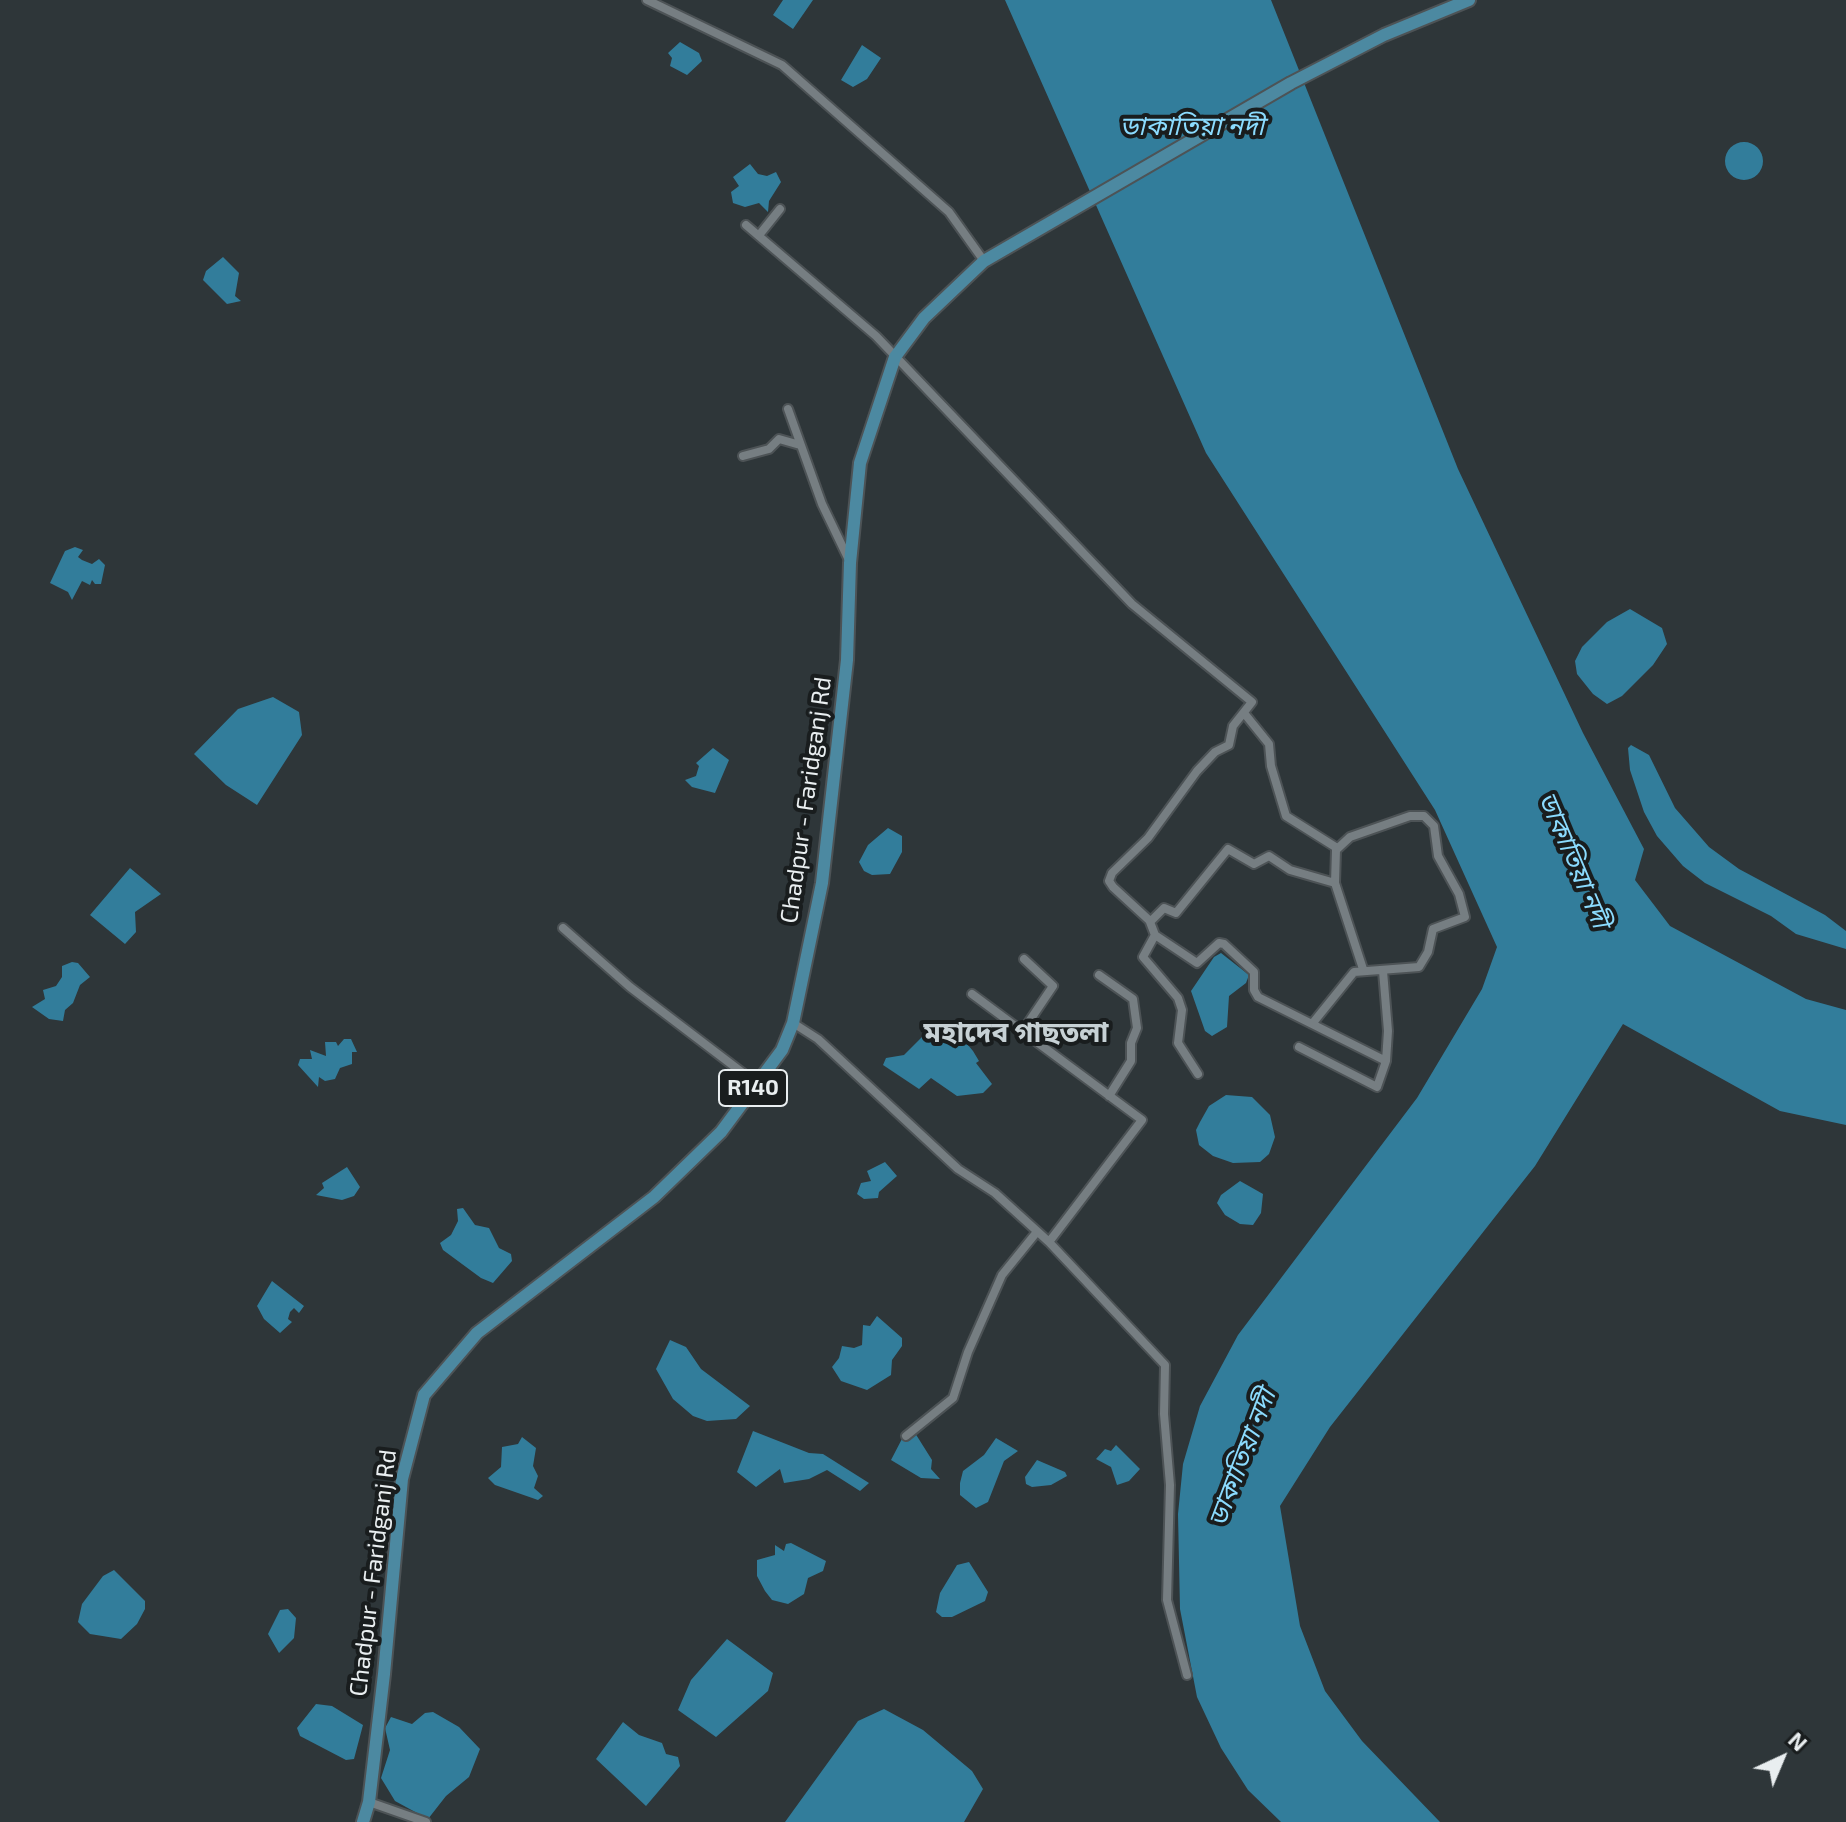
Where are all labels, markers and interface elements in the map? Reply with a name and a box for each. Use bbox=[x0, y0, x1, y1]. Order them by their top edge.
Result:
water label: ডাকাতিয়া নদী bbox=[1120, 110, 1264, 142]
street label: Chadpur - Faridganj Rd bbox=[774, 675, 838, 925]
water label: ডাকাতিয়া নদী bbox=[1531, 787, 1617, 933]
district label: মহাদেব গাছতলা bbox=[924, 1016, 1108, 1050]
road number: R140 bbox=[719, 1070, 787, 1106]
water label: ডাকাতিয়া নদী bbox=[1202, 1385, 1282, 1531]
street label: Chadpur - Faridganj Rd bbox=[344, 1448, 402, 1698]
north arrow bbox=[1742, 1718, 1822, 1798]
text: N bbox=[1784, 1726, 1813, 1756]

